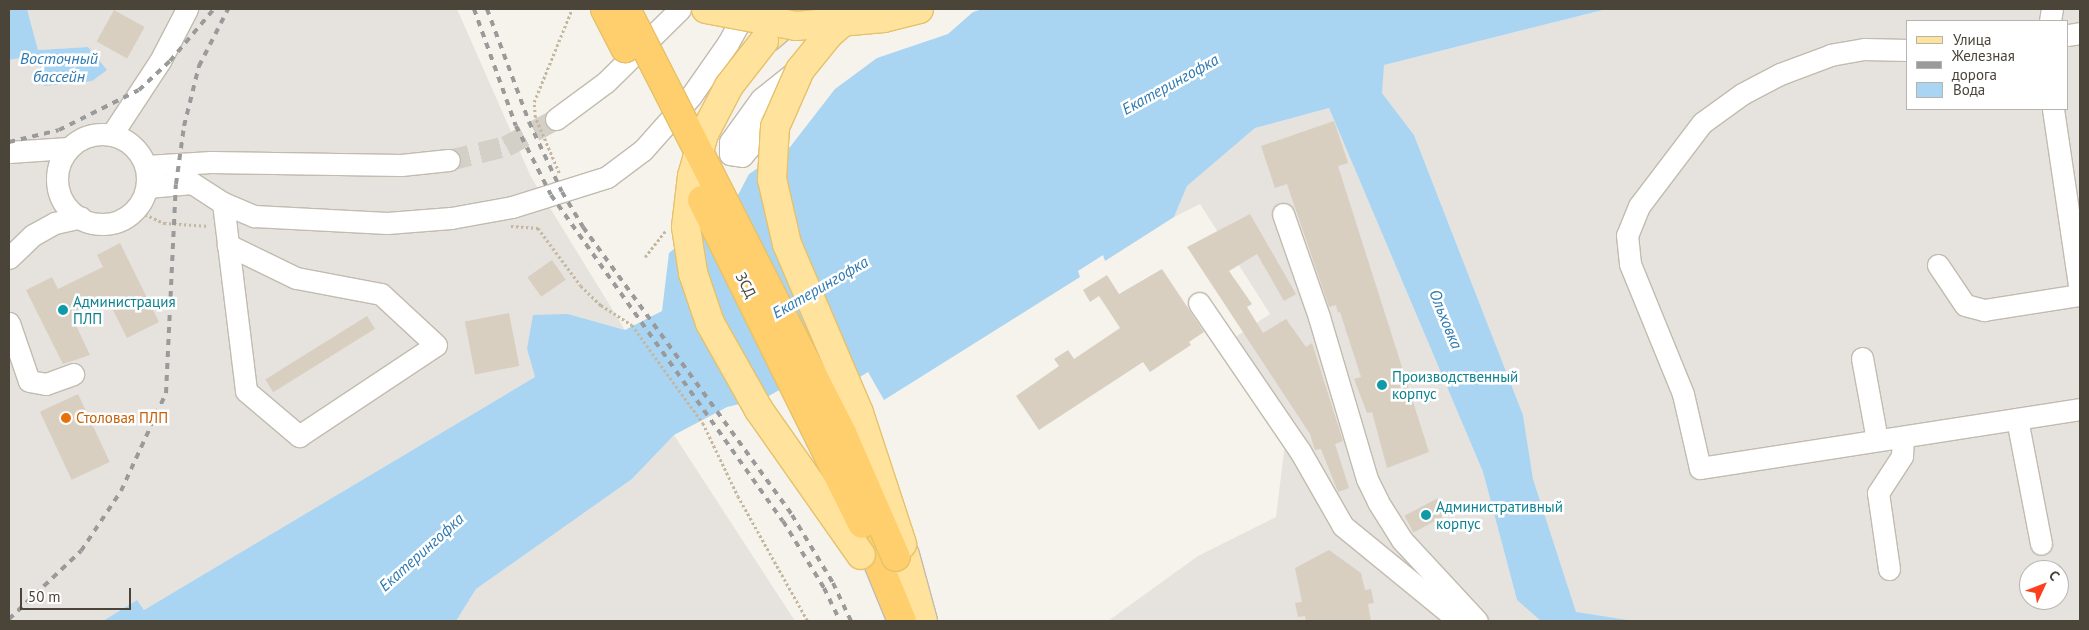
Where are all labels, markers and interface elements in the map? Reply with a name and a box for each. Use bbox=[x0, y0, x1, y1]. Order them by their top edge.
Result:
legend bbox=[1906, 20, 2069, 110]
text: Улица bbox=[1953, 30, 1991, 49]
text: Железная дорога bbox=[1952, 46, 2015, 84]
water label: Восточный бассейн bbox=[20, 48, 98, 86]
water label: Екатерингофка bbox=[1118, 50, 1222, 118]
text: Вода bbox=[1953, 80, 1985, 99]
water label: Екатерингофка bbox=[769, 252, 871, 322]
street label: ЗСД bbox=[732, 269, 760, 301]
water label: Ольховка bbox=[1425, 286, 1467, 352]
place label: Администрация ПЛП bbox=[73, 292, 176, 327]
marker: Администрация ПЛП bbox=[57, 304, 69, 316]
place label: Производственный корпус bbox=[1392, 367, 1518, 402]
marker: Производственный корпус bbox=[1376, 379, 1388, 391]
place label: Столовая ПЛП bbox=[76, 409, 168, 427]
marker: Столовая ПЛП bbox=[60, 412, 72, 424]
place label: Административный корпус bbox=[1436, 497, 1563, 532]
water label: Екатерингофка bbox=[375, 509, 467, 595]
marker: Административный корпус bbox=[1420, 509, 1432, 521]
north arrow bbox=[2019, 560, 2069, 610]
text: С bbox=[2045, 566, 2063, 584]
scale bar bbox=[22, 578, 134, 610]
text: 50 m bbox=[28, 587, 61, 606]

